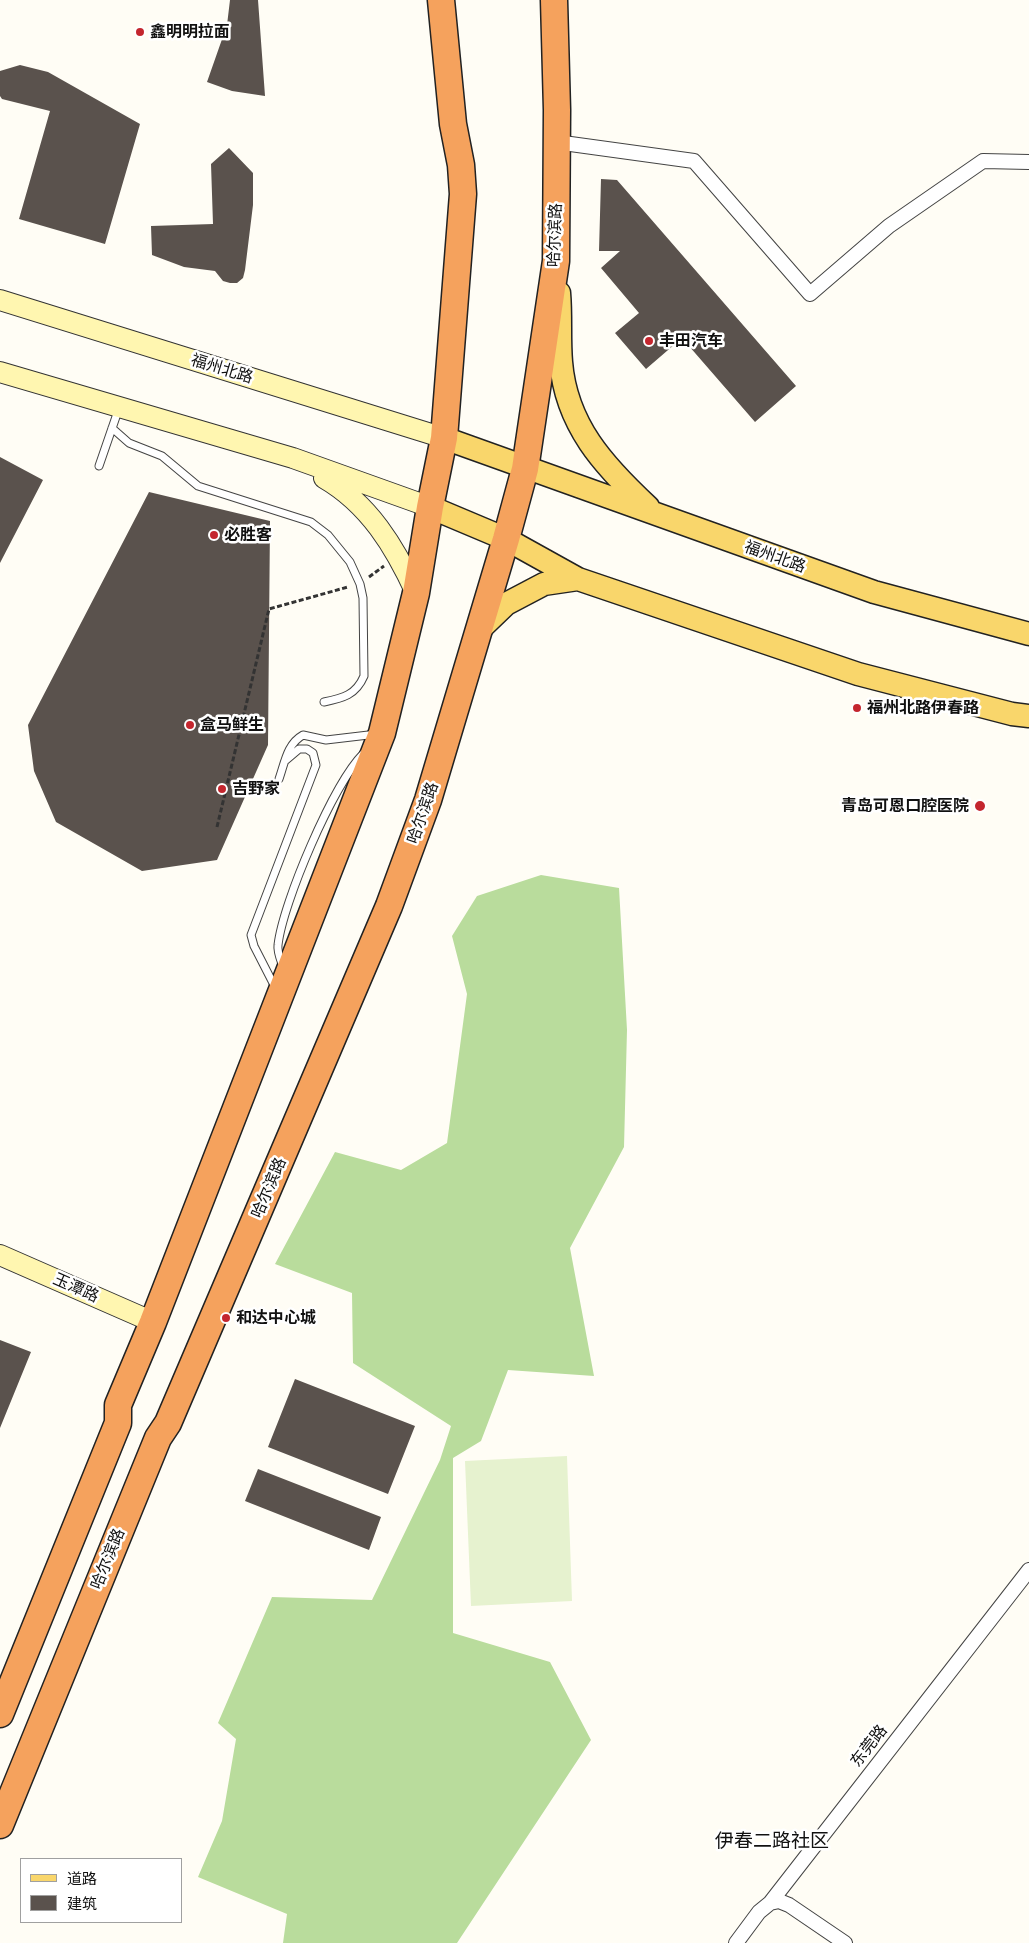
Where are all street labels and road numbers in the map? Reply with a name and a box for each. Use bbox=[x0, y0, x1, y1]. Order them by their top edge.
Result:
street label: 哈尔滨路 bbox=[544, 203, 566, 267]
street label: 福州北路 bbox=[189, 350, 255, 388]
street label: 福州北路 bbox=[742, 537, 808, 577]
street label: 哈尔滨路 bbox=[404, 780, 442, 846]
street label: 哈尔滨路 bbox=[248, 1155, 290, 1221]
street label: 玉潭路 bbox=[50, 1269, 102, 1307]
street label: 哈尔滨路 bbox=[87, 1526, 129, 1592]
street label: 东莞路 bbox=[847, 1721, 891, 1771]

